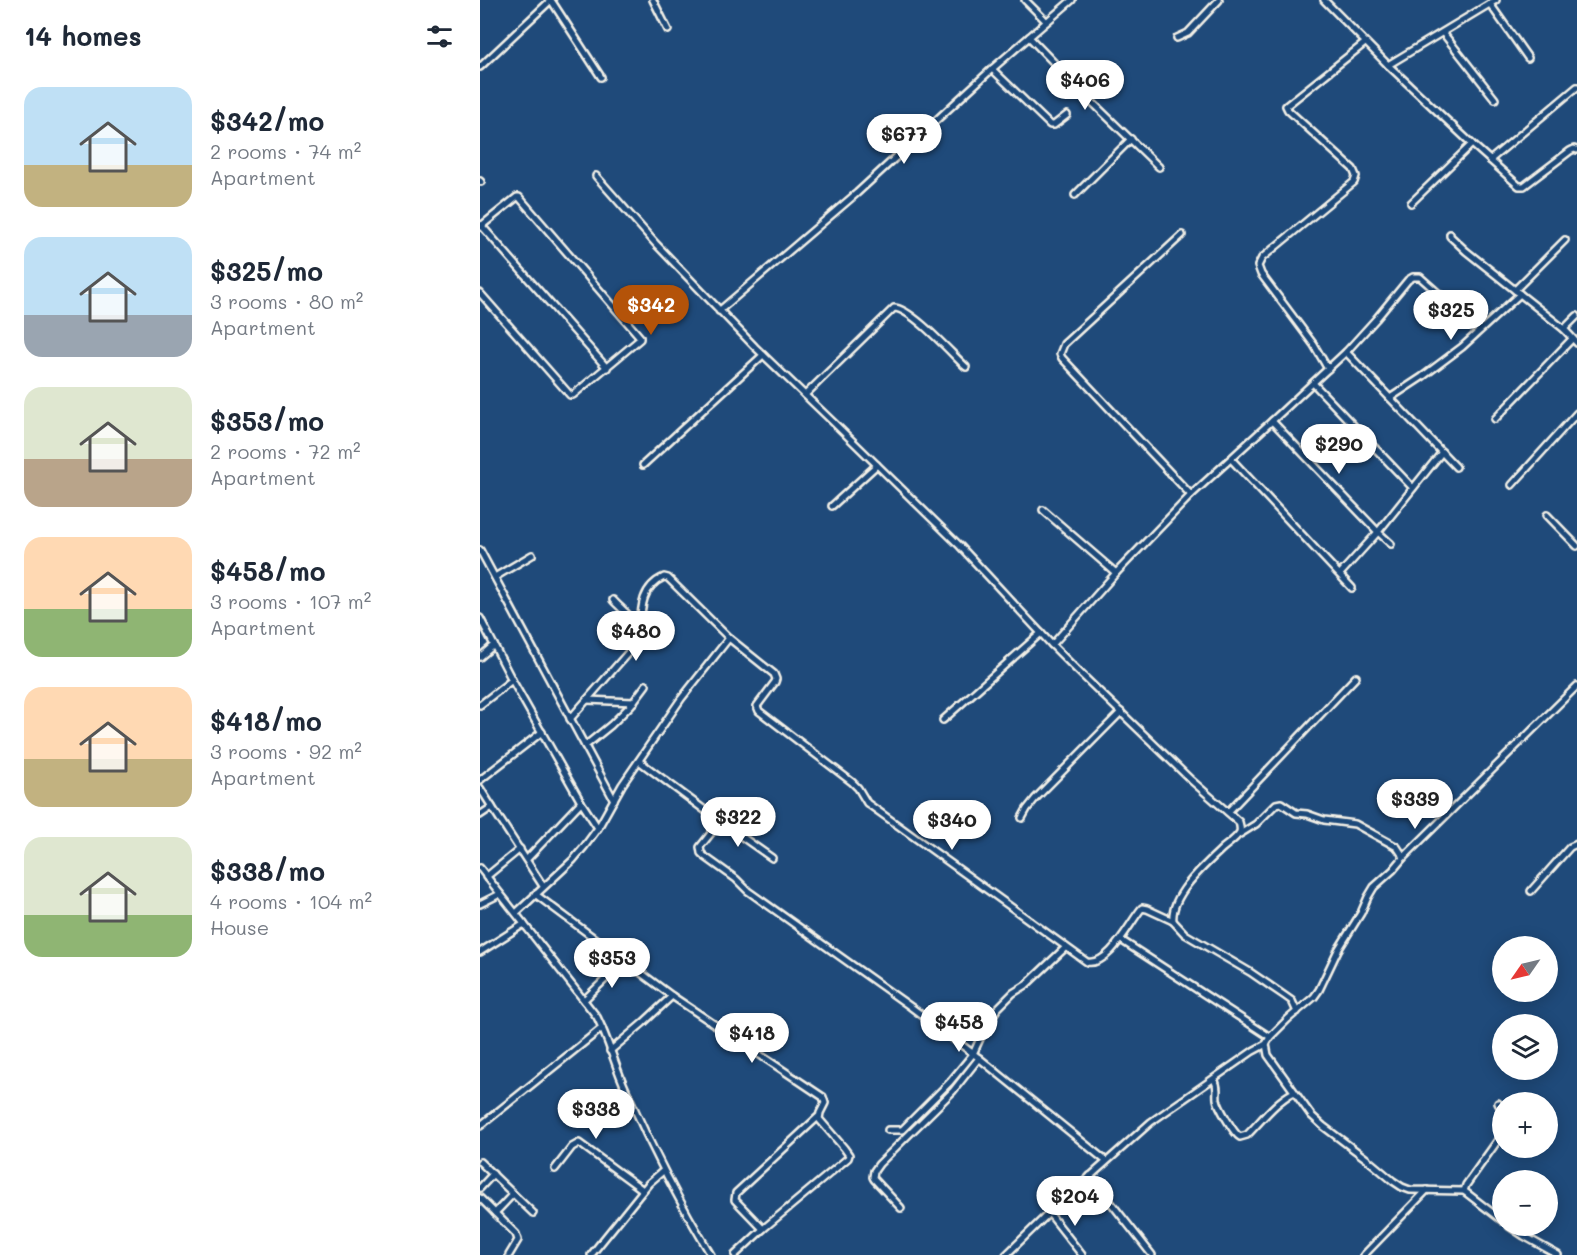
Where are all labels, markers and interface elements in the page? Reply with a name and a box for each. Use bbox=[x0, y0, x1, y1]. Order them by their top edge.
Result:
text: 14 homes bbox=[24, 19, 142, 53]
icon: filters bbox=[423, 20, 456, 53]
pin: $406 bbox=[1049, 60, 1121, 111]
text: $406 bbox=[1060, 66, 1110, 92]
text: $342/mo bbox=[210, 104, 324, 138]
icon: home bbox=[72, 111, 144, 183]
pin: $677 bbox=[868, 114, 940, 165]
text: $677 bbox=[881, 120, 927, 146]
text: 2 rooms · 74 m² bbox=[210, 138, 361, 164]
text: Apartment bbox=[210, 164, 316, 190]
text: $325/mo bbox=[210, 254, 323, 288]
icon: home bbox=[72, 261, 144, 333]
pin: $342 bbox=[615, 285, 687, 336]
text: 3 rooms · 80 m² bbox=[210, 288, 363, 314]
pin: $325 bbox=[1415, 290, 1487, 341]
text: $342 bbox=[627, 291, 675, 317]
text: $325 bbox=[1427, 296, 1475, 322]
text: Apartment bbox=[210, 314, 316, 340]
text: $353/mo bbox=[210, 404, 324, 438]
icon: home bbox=[72, 411, 144, 483]
pin: $290 bbox=[1303, 424, 1375, 475]
text: $290 bbox=[1315, 430, 1363, 456]
text: 2 rooms · 72 m² bbox=[210, 438, 361, 464]
text: Apartment bbox=[210, 464, 316, 490]
text: $458/mo bbox=[210, 554, 325, 588]
icon: home bbox=[72, 561, 144, 633]
text: 3 rooms · 107 m² bbox=[210, 588, 371, 614]
pin: $480 bbox=[600, 611, 672, 662]
text: Apartment bbox=[210, 614, 316, 640]
text: $480 bbox=[611, 617, 661, 643]
text: $418/mo bbox=[210, 704, 322, 738]
icon: home bbox=[72, 711, 144, 783]
text: 3 rooms · 92 m² bbox=[210, 738, 362, 764]
text: Apartment bbox=[210, 764, 316, 790]
pin: $339 bbox=[1379, 779, 1451, 830]
text: $339 bbox=[1391, 785, 1439, 811]
pin: $322 bbox=[702, 797, 774, 848]
pin: $340 bbox=[916, 800, 988, 851]
text: $322 bbox=[715, 803, 761, 829]
text: $340 bbox=[927, 806, 977, 832]
text: $338/mo bbox=[210, 854, 325, 888]
icon: home bbox=[72, 861, 144, 933]
text: 4 rooms · 104 m² bbox=[210, 888, 372, 914]
text: House bbox=[210, 914, 269, 940]
north arrow bbox=[1492, 936, 1558, 1002]
map controls bbox=[1492, 936, 1558, 1236]
pin: $353 bbox=[576, 938, 648, 989]
text: $353 bbox=[588, 944, 636, 970]
pin: $458 bbox=[923, 1002, 995, 1053]
text: $458 bbox=[934, 1008, 984, 1034]
pin: $418 bbox=[716, 1013, 788, 1064]
button: layers bbox=[1492, 1014, 1558, 1080]
text: $418 bbox=[729, 1019, 775, 1045]
pin: $338 bbox=[560, 1089, 632, 1140]
button: + bbox=[1492, 1092, 1558, 1158]
text: $338 bbox=[572, 1095, 620, 1121]
button: − bbox=[1492, 1170, 1558, 1236]
pin: $204 bbox=[1039, 1176, 1111, 1227]
text: $204 bbox=[1050, 1182, 1100, 1208]

